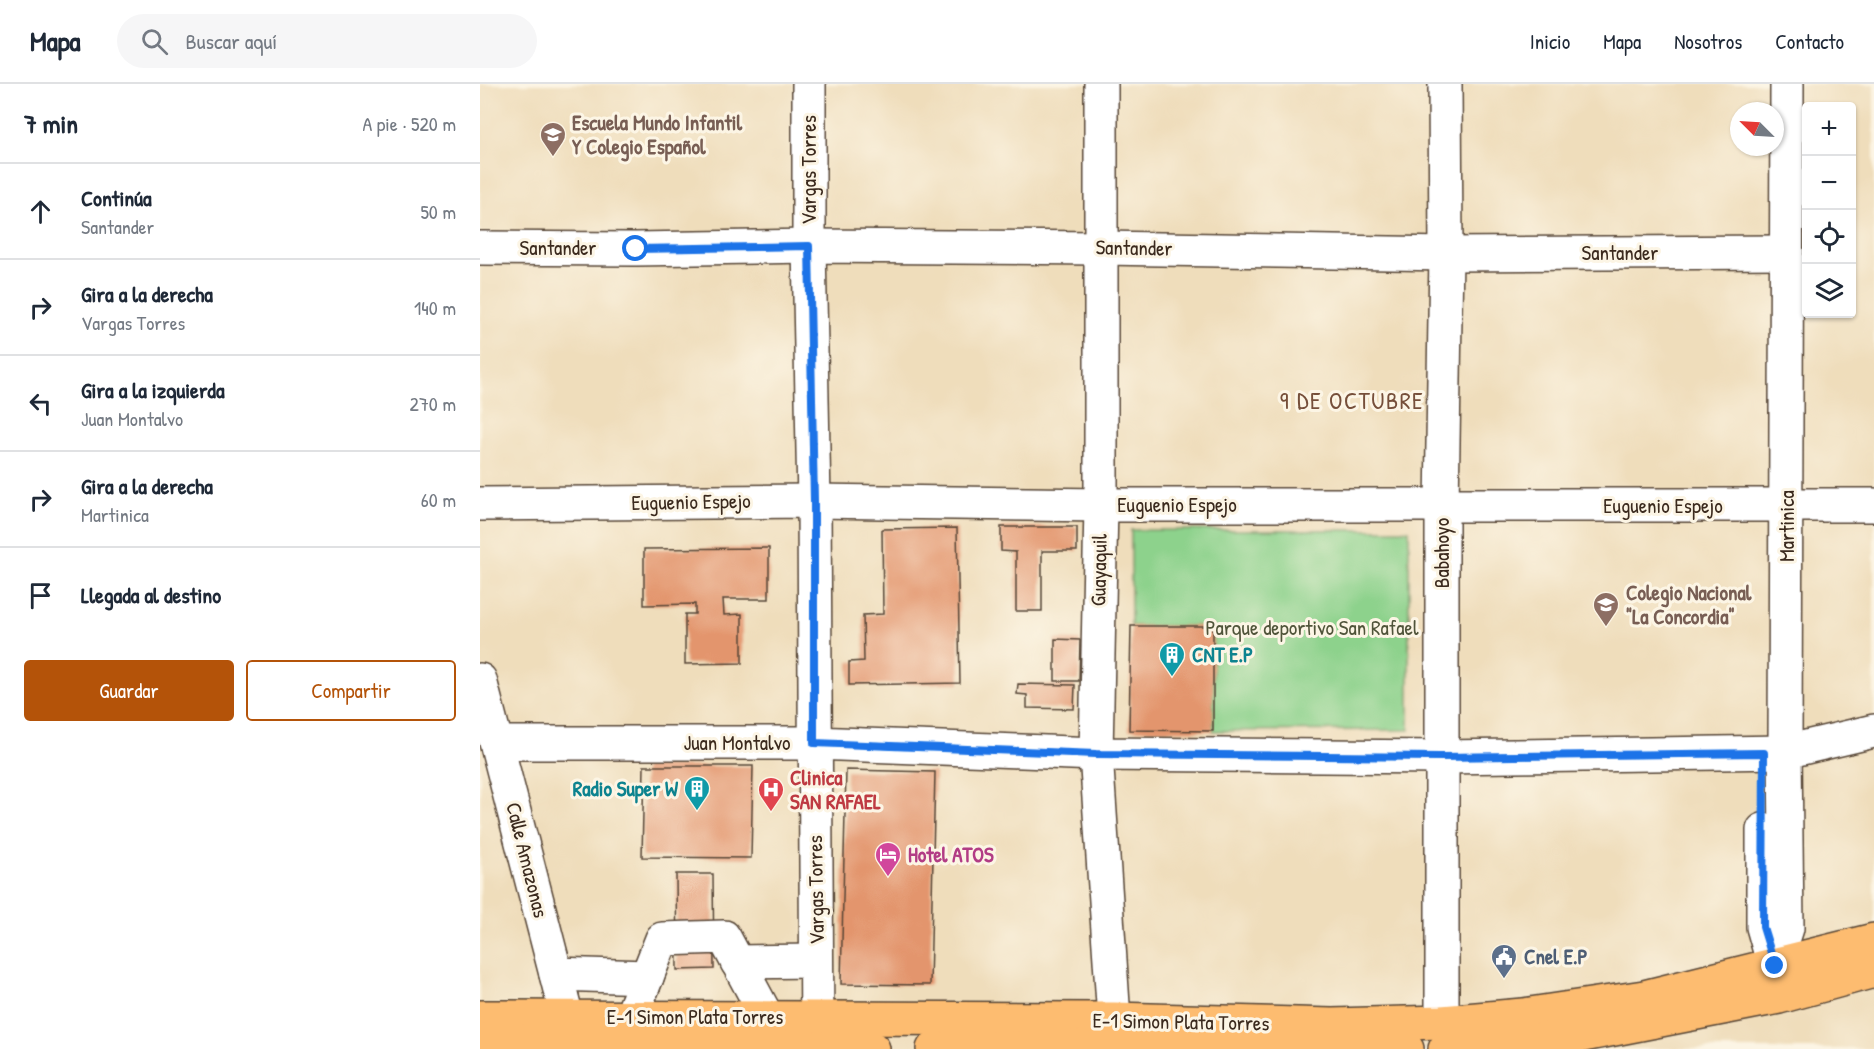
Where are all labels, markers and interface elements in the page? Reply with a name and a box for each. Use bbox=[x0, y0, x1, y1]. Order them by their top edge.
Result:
search box bbox=[117, 14, 537, 68]
text: Mapa bbox=[30, 22, 81, 60]
icon: search bbox=[138, 25, 171, 58]
text: Buscar aquí bbox=[186, 26, 277, 56]
text: Inicio bbox=[1530, 27, 1570, 56]
text: Mapa bbox=[1603, 27, 1641, 56]
text: Nosotros bbox=[1674, 27, 1742, 56]
text: Contacto bbox=[1775, 27, 1844, 56]
north arrow bbox=[1730, 102, 1784, 156]
map controls bbox=[1802, 102, 1856, 318]
button: + bbox=[1802, 102, 1856, 156]
text: 7 min bbox=[24, 106, 78, 141]
place label: Escuela Mundo Infantil Y Colegio Español bbox=[572, 108, 742, 162]
text: A pie · 520 m bbox=[362, 110, 456, 137]
street label: Vargas Torres bbox=[794, 115, 823, 225]
school or university icon: Escuela Mundo Infantil Y Colegio Español bbox=[538, 120, 568, 158]
button: − bbox=[1802, 156, 1856, 210]
text: Continúa bbox=[81, 183, 152, 213]
icon: ahead bbox=[24, 195, 57, 228]
text: 50 m bbox=[420, 198, 456, 225]
button: locate bbox=[1802, 210, 1856, 264]
text: Santander bbox=[81, 213, 154, 240]
street label: Santander bbox=[1095, 232, 1173, 263]
street label: Santander bbox=[520, 233, 596, 262]
route start bbox=[622, 235, 648, 261]
street label: Santander bbox=[1582, 238, 1658, 267]
button: layers bbox=[1802, 264, 1856, 318]
text: Gira a la derecha bbox=[81, 279, 213, 309]
icon: right bbox=[24, 291, 57, 324]
text: 140 m bbox=[414, 294, 456, 321]
text: Vargas Torres bbox=[81, 309, 185, 336]
text: Gira a la izquierda bbox=[81, 375, 225, 405]
district label: 9 DE OCTUBRE bbox=[1280, 384, 1424, 416]
icon: left bbox=[24, 387, 57, 420]
text: 270 m bbox=[410, 390, 456, 417]
text: Juan Montalvo bbox=[81, 405, 183, 432]
text: Gira a la derecha bbox=[81, 471, 213, 501]
icon: right bbox=[24, 483, 57, 516]
text: 60 m bbox=[421, 486, 456, 513]
street label: Euguenio Espejo bbox=[631, 486, 751, 517]
street label: Euguenio Espejo bbox=[1117, 490, 1237, 519]
street label: Martinica bbox=[1772, 490, 1801, 562]
street label: Euguenio Espejo bbox=[1603, 491, 1723, 520]
text: Martinica bbox=[81, 501, 149, 528]
street label: Babahoyo bbox=[1427, 518, 1456, 588]
street label: Guayaquil bbox=[1083, 533, 1114, 606]
place label: Colegio Nacional "La Concordia" bbox=[1626, 578, 1752, 631]
icon: arrive bbox=[24, 579, 57, 612]
text: Llegada al destino bbox=[81, 580, 221, 610]
school or university icon: Colegio Nacional "La Concordia" bbox=[1591, 590, 1621, 628]
park label: Parque deportivo San Rafael bbox=[1205, 613, 1419, 642]
building icon: CNT E.P bbox=[1157, 640, 1187, 678]
place label: CNT E.P bbox=[1192, 640, 1253, 669]
button: Guardar bbox=[24, 660, 234, 721]
button: Compartir bbox=[246, 660, 456, 721]
street label: Juan Montalvo bbox=[683, 728, 791, 757]
place label: Clinica SAN RAFAEL bbox=[790, 763, 881, 816]
place label: Radio Super W bbox=[573, 774, 679, 804]
building icon: Radio Super W bbox=[682, 774, 712, 812]
hospital icon: Clinica SAN RAFAEL bbox=[756, 775, 786, 813]
street label: Calle Amazonas bbox=[499, 799, 556, 921]
street label: Vargas Torres bbox=[800, 835, 831, 945]
hotel icon: Hotel ATOS bbox=[873, 840, 903, 878]
place label: Hotel ATOS bbox=[908, 840, 994, 869]
public building icon: Cnel E.P bbox=[1489, 942, 1519, 980]
place label: Cnel E.P bbox=[1524, 942, 1588, 971]
route end bbox=[1761, 952, 1787, 978]
street label: E-1 Simon Plata Torres bbox=[607, 1002, 783, 1031]
street label: E-1 Simon Plata Torres bbox=[1092, 1005, 1270, 1038]

